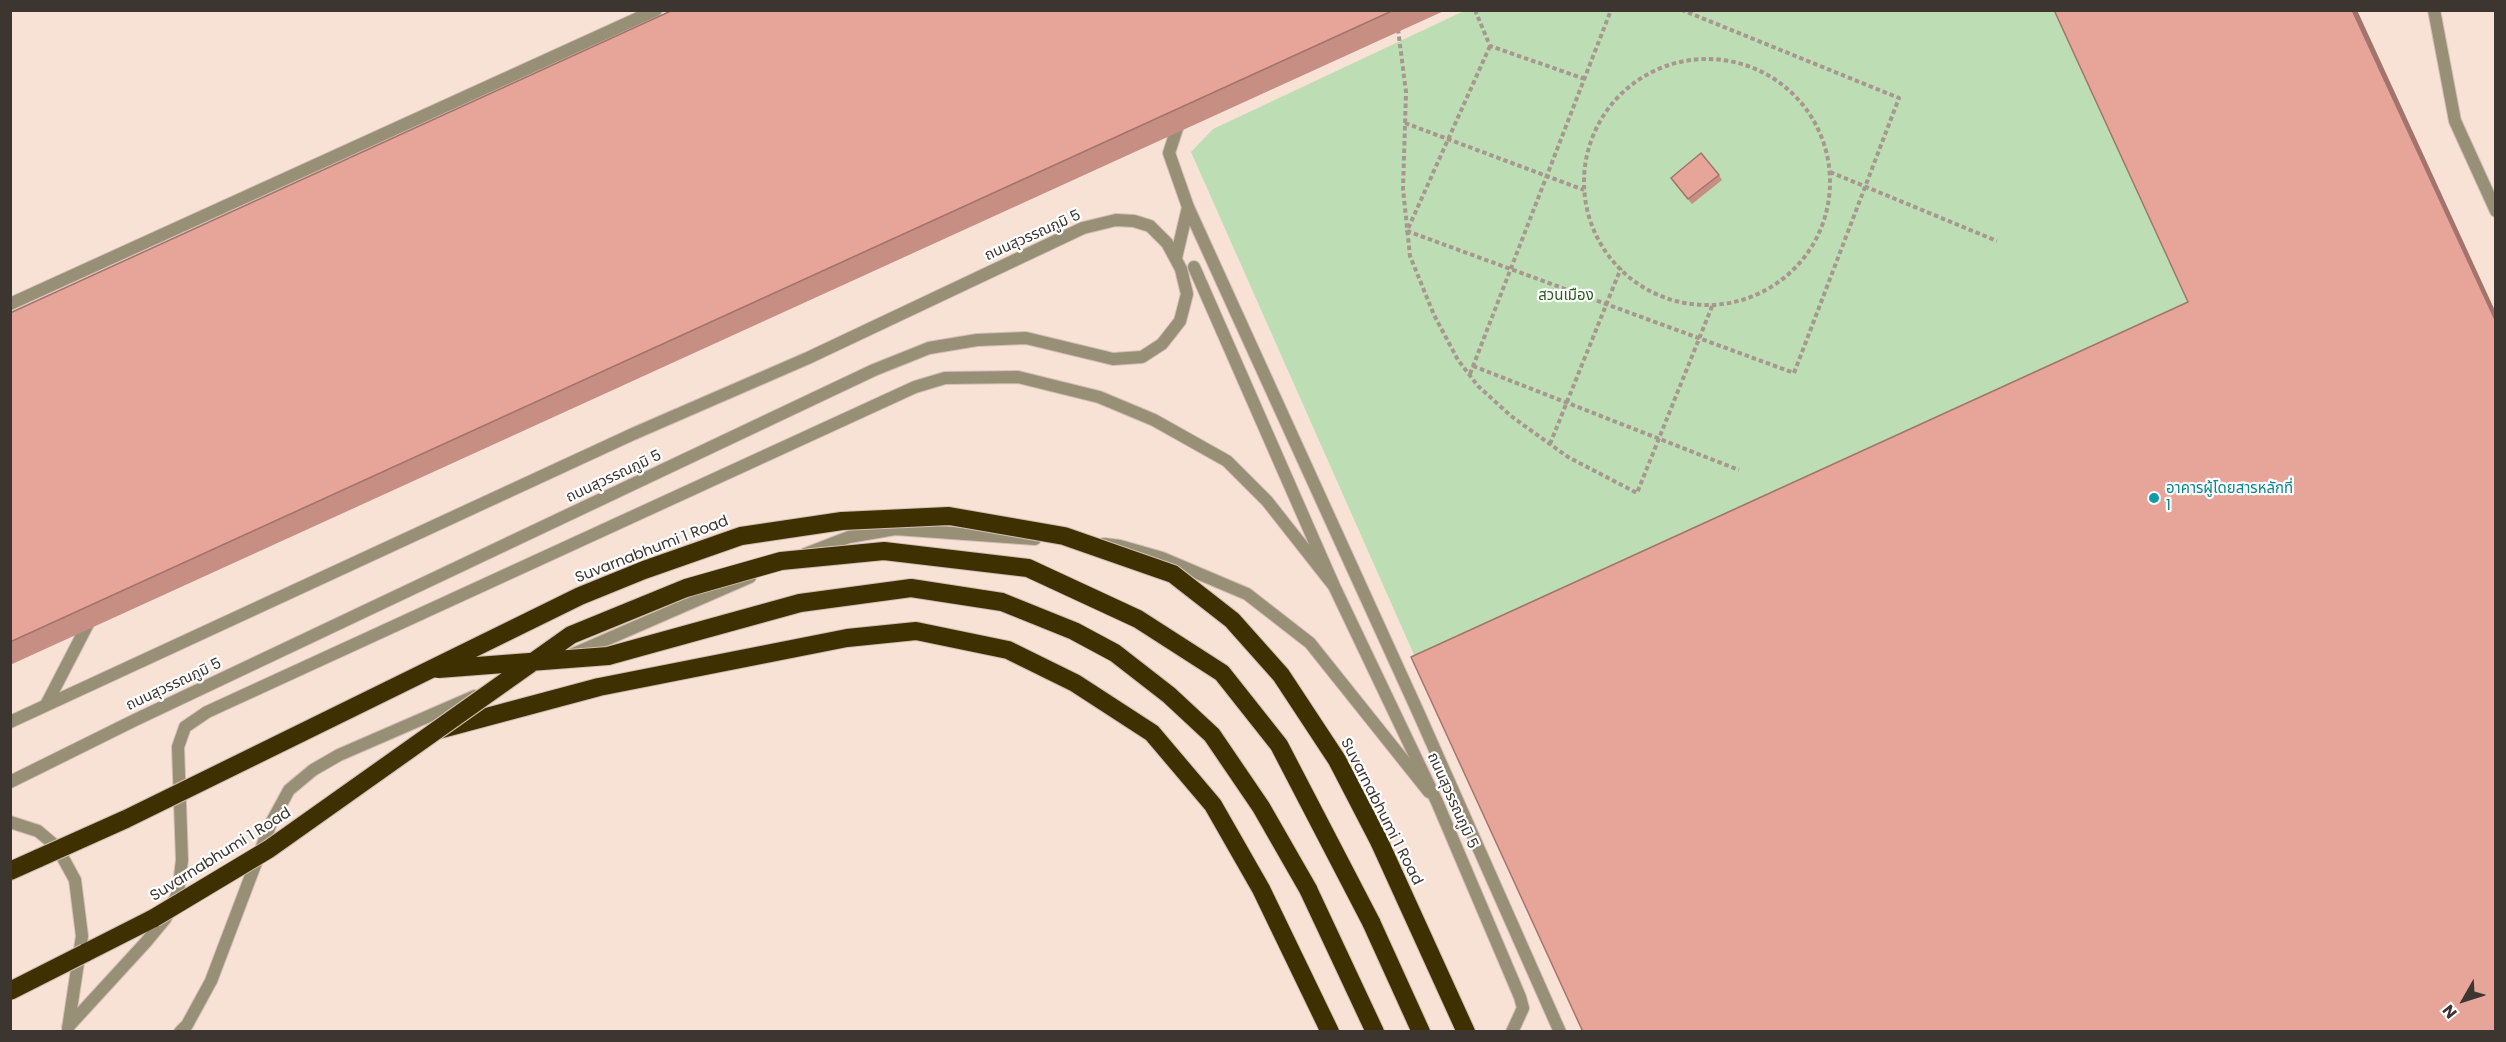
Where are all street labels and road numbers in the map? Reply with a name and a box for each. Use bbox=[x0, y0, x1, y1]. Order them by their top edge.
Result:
street label: ถนนสุวรรณภูมิ 5 bbox=[982, 207, 1084, 265]
street label: ถนนสุวรรณภูมิ 5 bbox=[563, 447, 665, 507]
street label: Suvarnabhumi 1 Road bbox=[573, 512, 731, 588]
street label: ถนนสุวรรณภูมิ 5 bbox=[123, 655, 225, 715]
street label: Suvarnabhumi 1 Road bbox=[1336, 735, 1426, 889]
street label: ถนนสุวรรณภูมิ 5 bbox=[1423, 750, 1481, 852]
street label: Suvarnabhumi 1 Road bbox=[147, 804, 295, 906]

